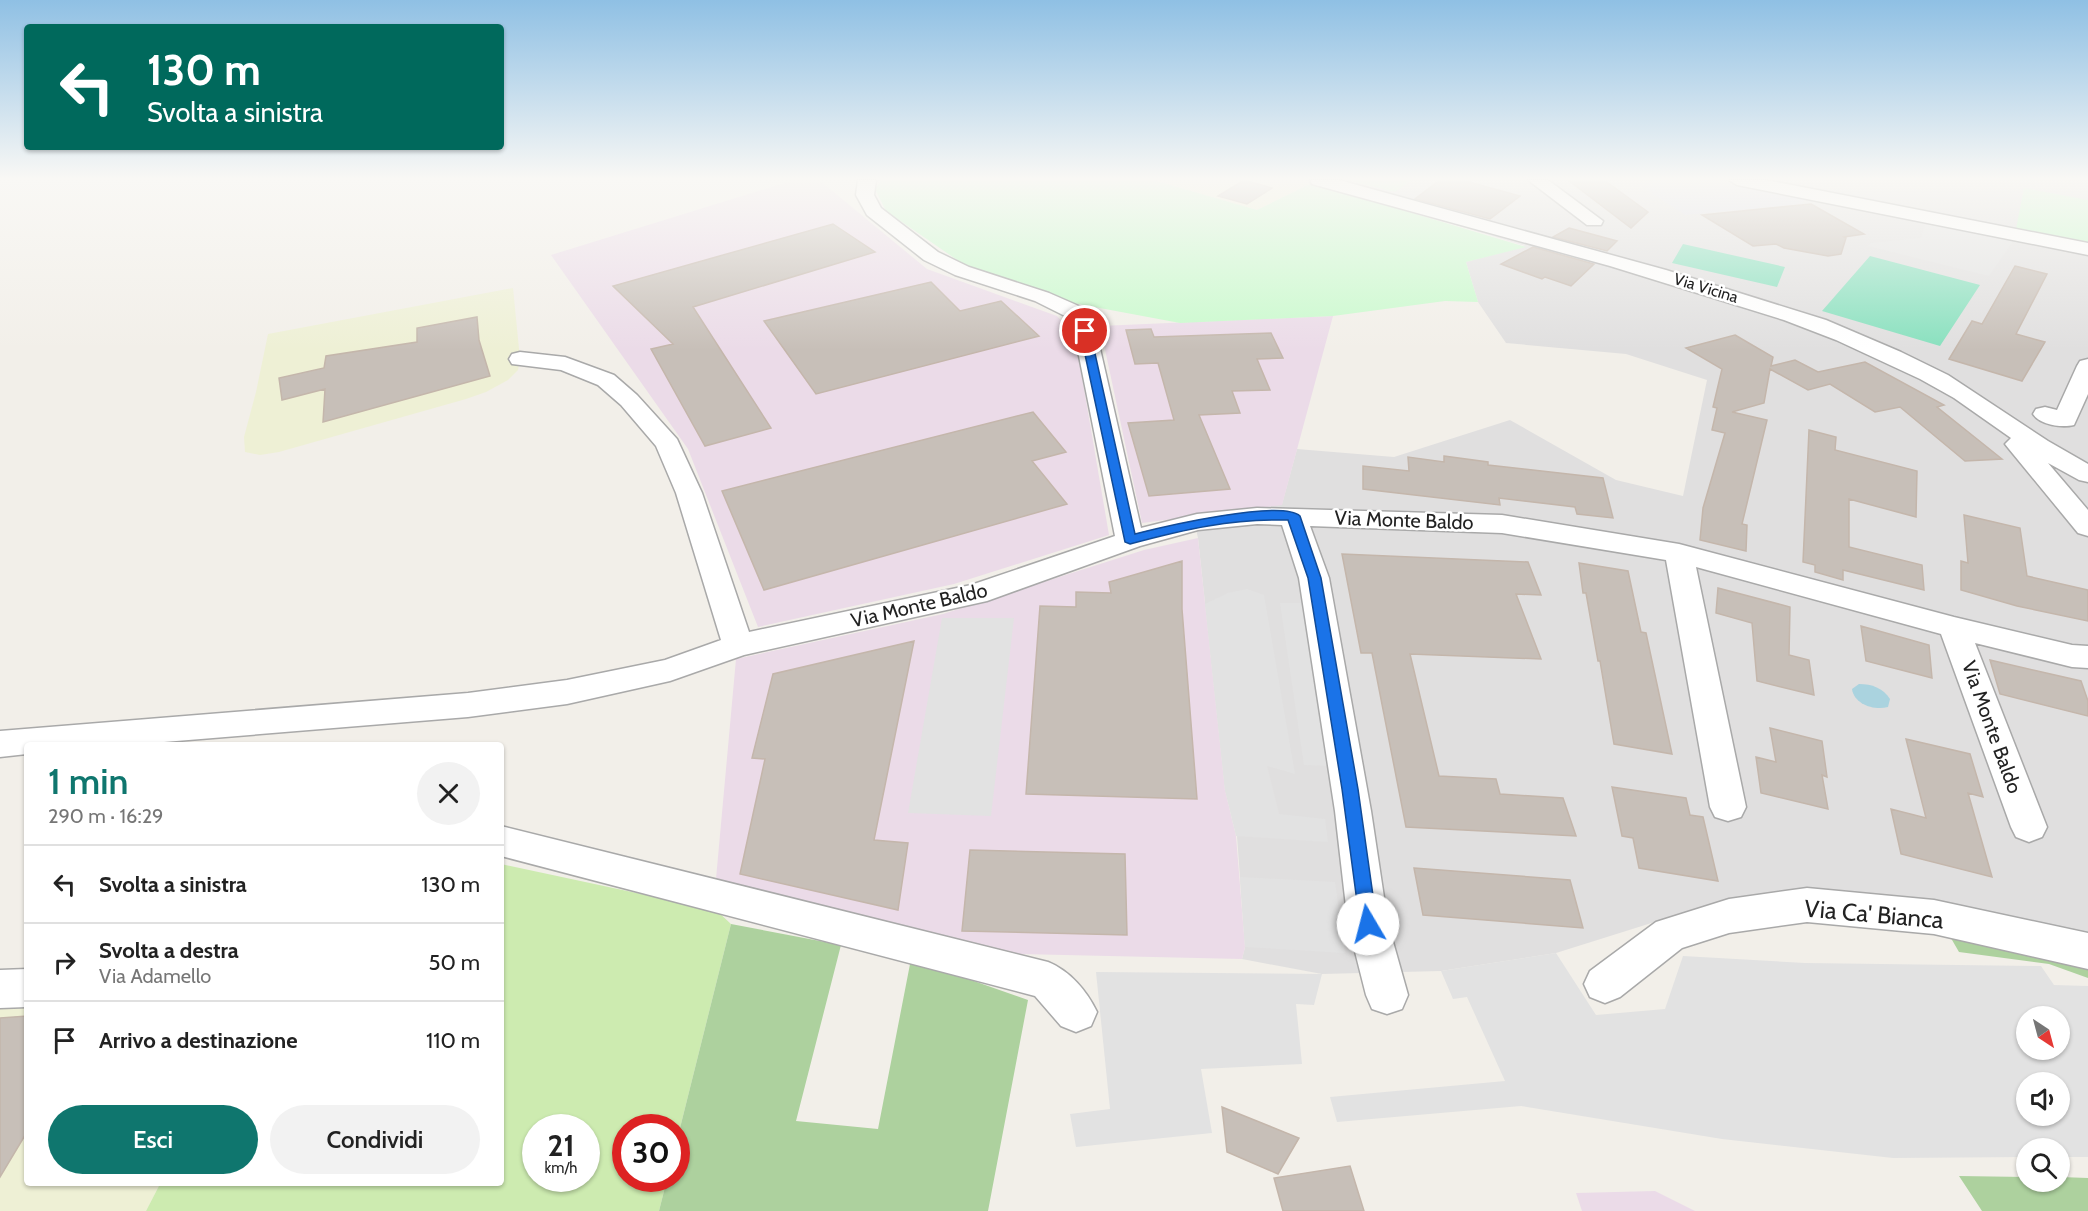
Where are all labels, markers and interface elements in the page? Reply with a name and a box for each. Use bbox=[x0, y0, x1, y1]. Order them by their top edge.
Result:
text: 130 m bbox=[147, 44, 261, 96]
icon: left bbox=[48, 48, 126, 126]
text: Svolta a sinistra bbox=[147, 96, 323, 129]
street label: Via Vicina bbox=[1672, 269, 1741, 307]
pin bbox=[1059, 305, 1110, 356]
icon: arrive bbox=[1068, 314, 1101, 347]
street label: Via Monte Baldo bbox=[1334, 506, 1474, 534]
street label: Via Monte Baldo bbox=[849, 578, 989, 632]
street label: Via Monte Baldo bbox=[1957, 658, 2027, 796]
text: 1 min bbox=[48, 759, 128, 803]
button: close bbox=[417, 762, 480, 825]
text: 290 m · 16:29 bbox=[48, 804, 163, 828]
icon: left bbox=[48, 868, 81, 901]
text: Svolta a sinistra bbox=[99, 871, 247, 898]
text: 130 m bbox=[421, 871, 480, 898]
position arrow bbox=[1336, 892, 1400, 956]
street label: Via Ca' Bianca bbox=[1803, 893, 1945, 935]
text: Svolta a destra bbox=[99, 937, 239, 964]
icon: right bbox=[48, 946, 81, 979]
text: 50 m bbox=[428, 949, 480, 976]
text: Via Adamello bbox=[99, 964, 211, 988]
north arrow bbox=[2016, 1006, 2070, 1060]
map controls bbox=[2016, 1006, 2070, 1192]
icon: arrive bbox=[48, 1024, 81, 1057]
text: Arrivo a destinazione bbox=[99, 1027, 297, 1054]
text: 110 m bbox=[426, 1027, 480, 1054]
button: sound bbox=[2016, 1072, 2070, 1126]
button: Esci bbox=[48, 1105, 258, 1174]
button: Condividi bbox=[270, 1105, 480, 1174]
speed limit sign: 30 bbox=[612, 1114, 690, 1192]
text: 21 bbox=[548, 1127, 574, 1164]
button: search bbox=[2016, 1138, 2070, 1192]
text: km/h bbox=[545, 1159, 577, 1177]

